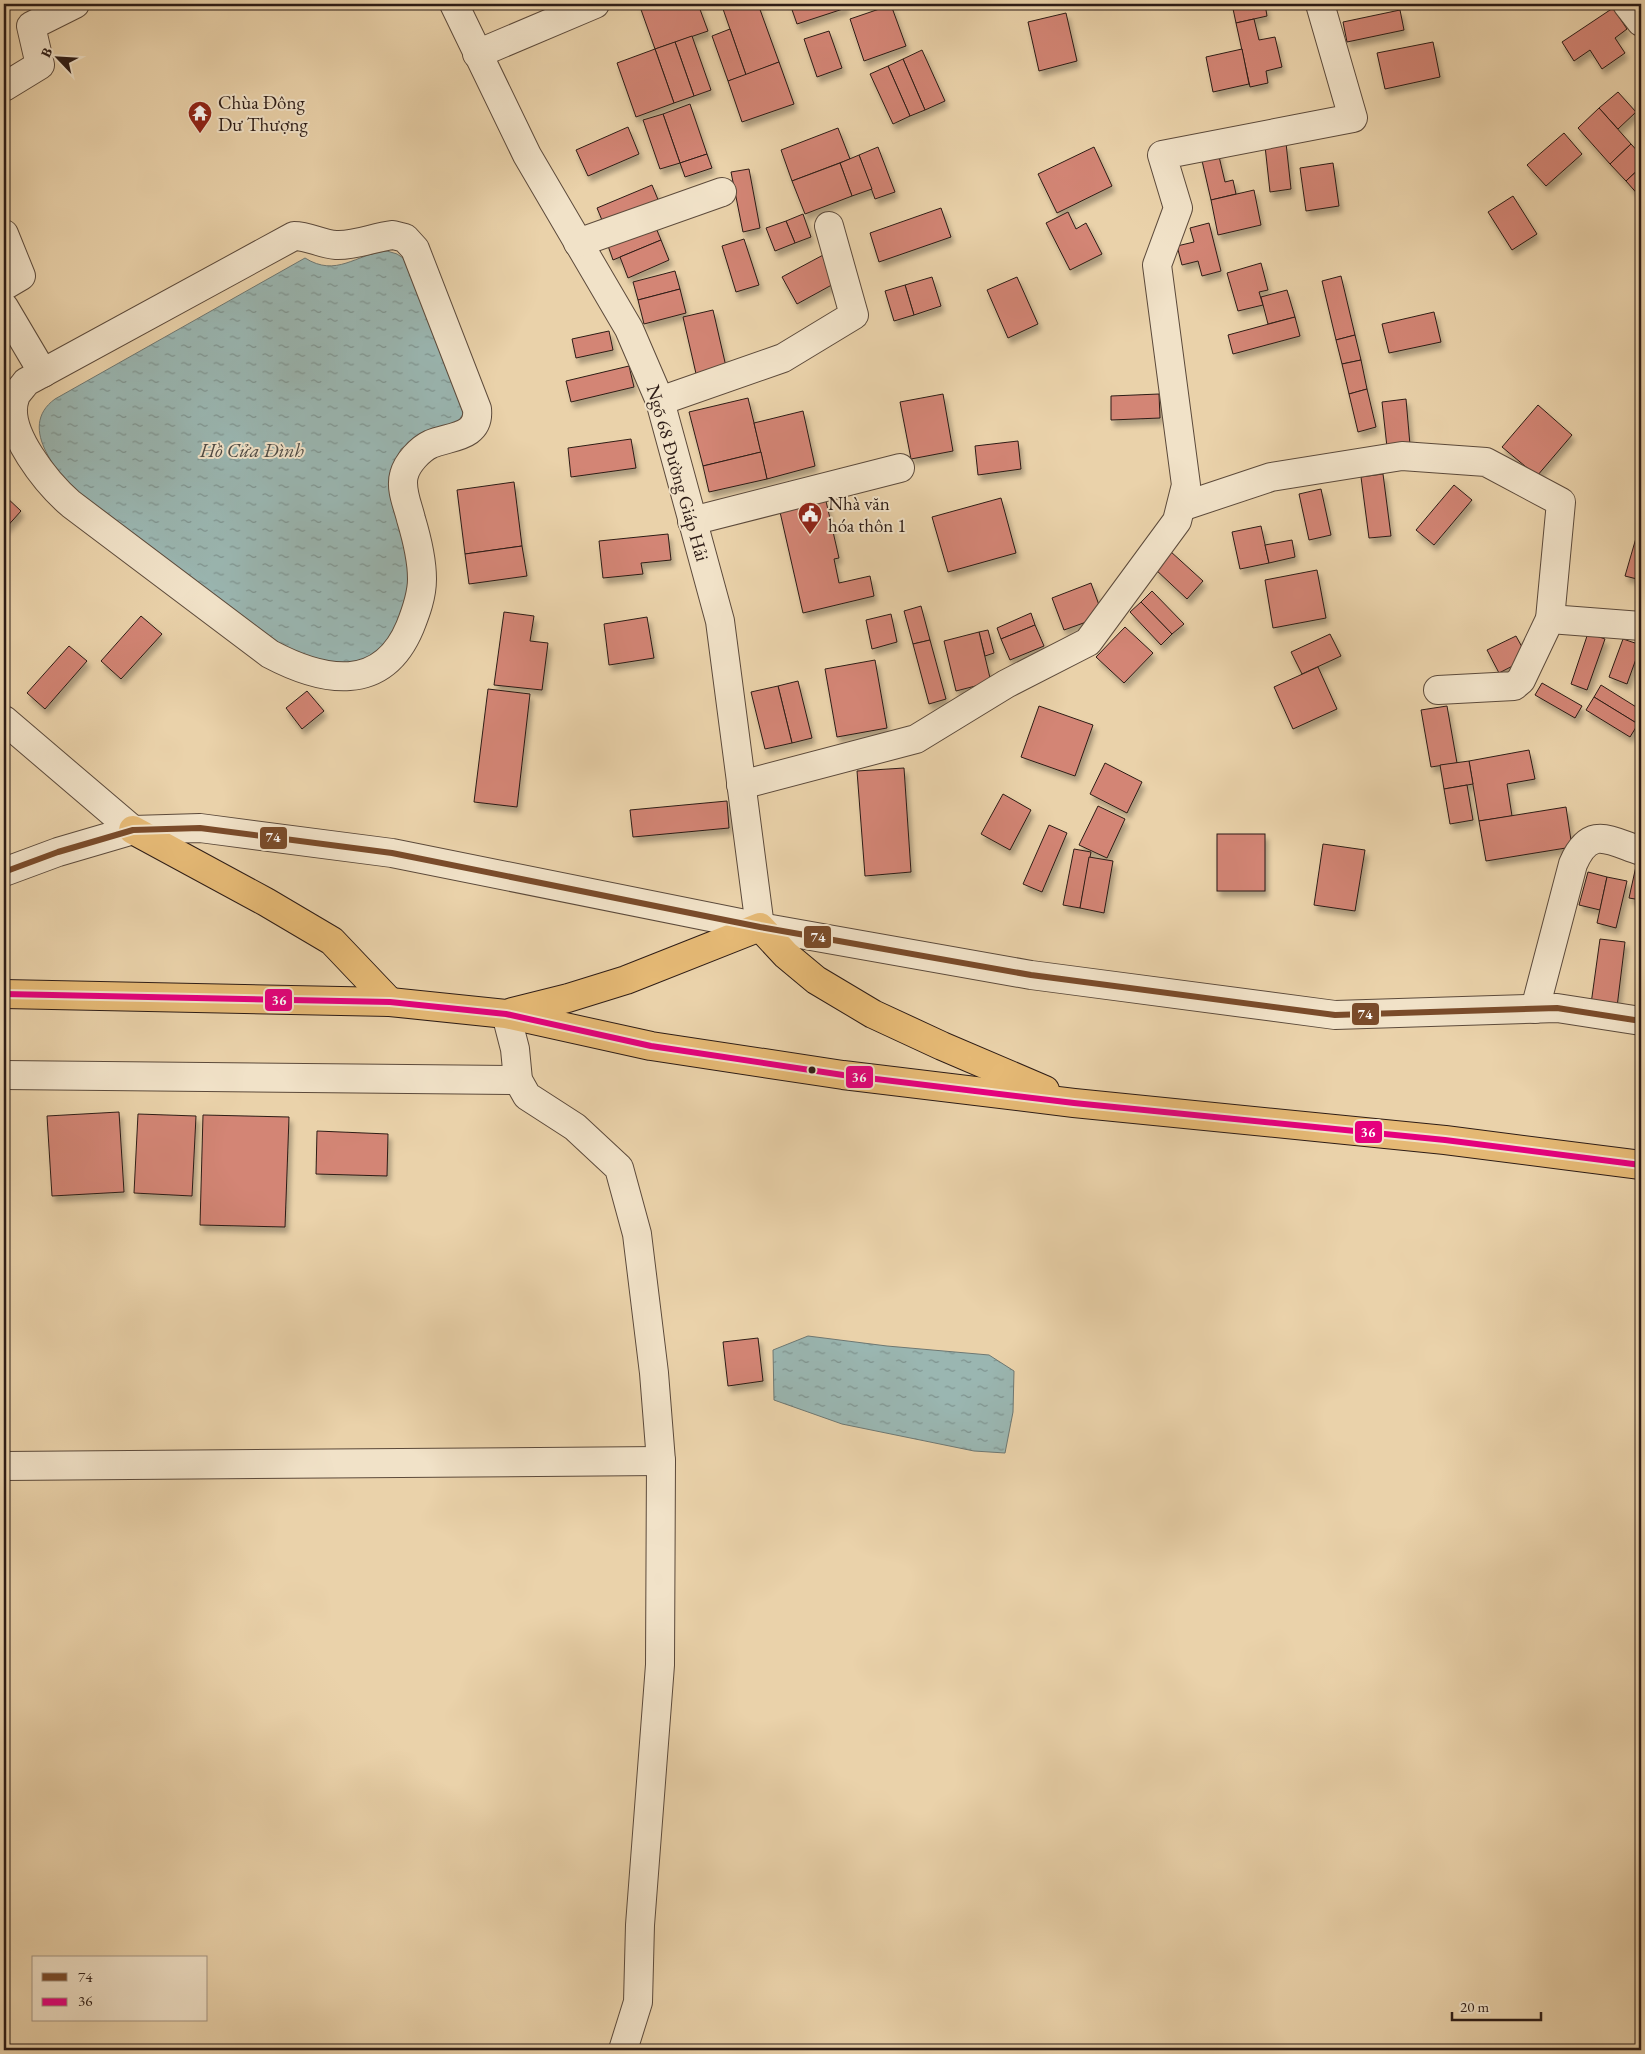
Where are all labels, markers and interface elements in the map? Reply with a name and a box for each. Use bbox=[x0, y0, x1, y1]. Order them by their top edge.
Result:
north arrow bbox=[32, 32, 82, 82]
text: B bbox=[36, 45, 56, 60]
place label: Chùa Đông Dư Thượng bbox=[218, 90, 309, 137]
temple icon: Chùa Đông Dư Thượng bbox=[187, 100, 213, 134]
street label: Ngõ 68 Đường Giáp Hải bbox=[641, 382, 715, 565]
water label: Hồ Cửa Đình bbox=[199, 437, 304, 463]
place label: Nhà văn hóa thôn 1 bbox=[828, 491, 906, 538]
public building icon: Nhà văn hóa thôn 1 bbox=[797, 501, 823, 535]
line badge: 74 bbox=[259, 826, 288, 850]
text: 74 bbox=[266, 828, 281, 846]
line badge: 74 bbox=[803, 925, 832, 949]
text: 74 bbox=[811, 928, 826, 946]
line badge: 36 bbox=[264, 988, 293, 1012]
text: 36 bbox=[272, 991, 287, 1009]
line badge: 74 bbox=[1351, 1002, 1380, 1026]
text: 74 bbox=[1358, 1005, 1373, 1023]
unlabelled marker bbox=[807, 1065, 817, 1075]
line badge: 36 bbox=[845, 1065, 874, 1089]
text: 36 bbox=[852, 1068, 867, 1086]
line badge: 36 bbox=[1354, 1120, 1383, 1144]
text: 36 bbox=[1361, 1123, 1376, 1141]
legend bbox=[32, 1956, 208, 2022]
text: 74 bbox=[78, 1967, 93, 1986]
scale bar bbox=[1452, 1989, 1541, 2021]
text: 36 bbox=[78, 1991, 92, 2010]
text: 20 m bbox=[1460, 1997, 1489, 2016]

